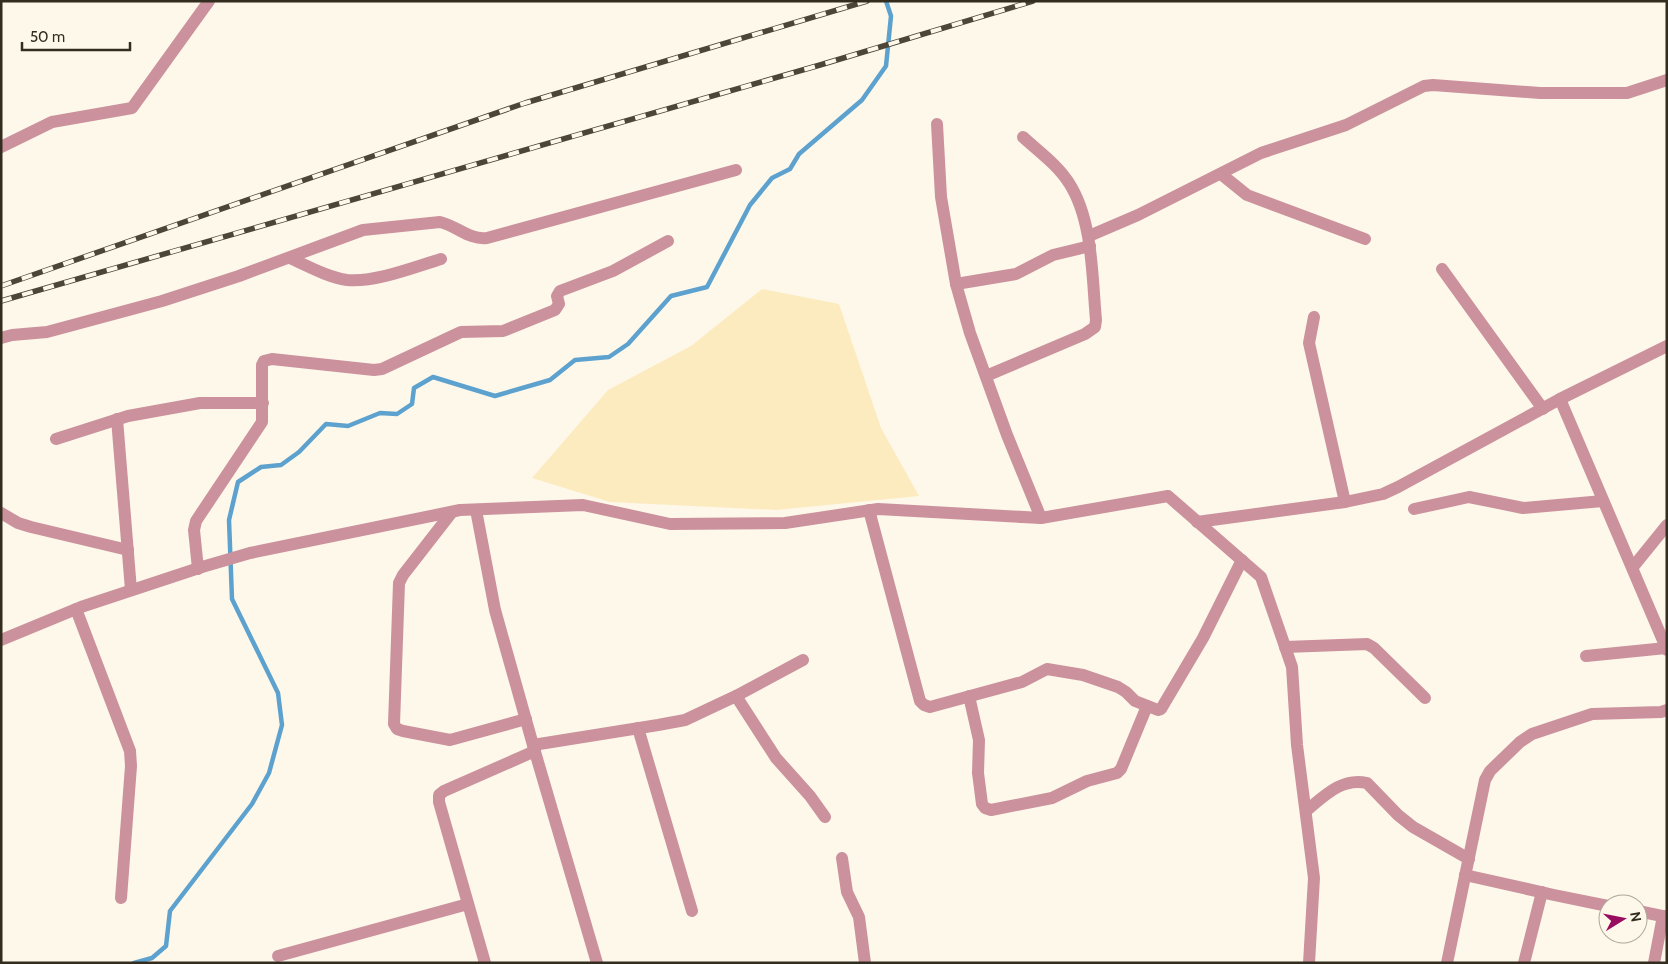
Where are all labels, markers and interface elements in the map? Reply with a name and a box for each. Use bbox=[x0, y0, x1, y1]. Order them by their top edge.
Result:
scale bar bbox=[22, 20, 130, 52]
text: 50 m bbox=[30, 28, 65, 46]
north arrow bbox=[1598, 894, 1648, 944]
text: N bbox=[1626, 910, 1646, 923]

